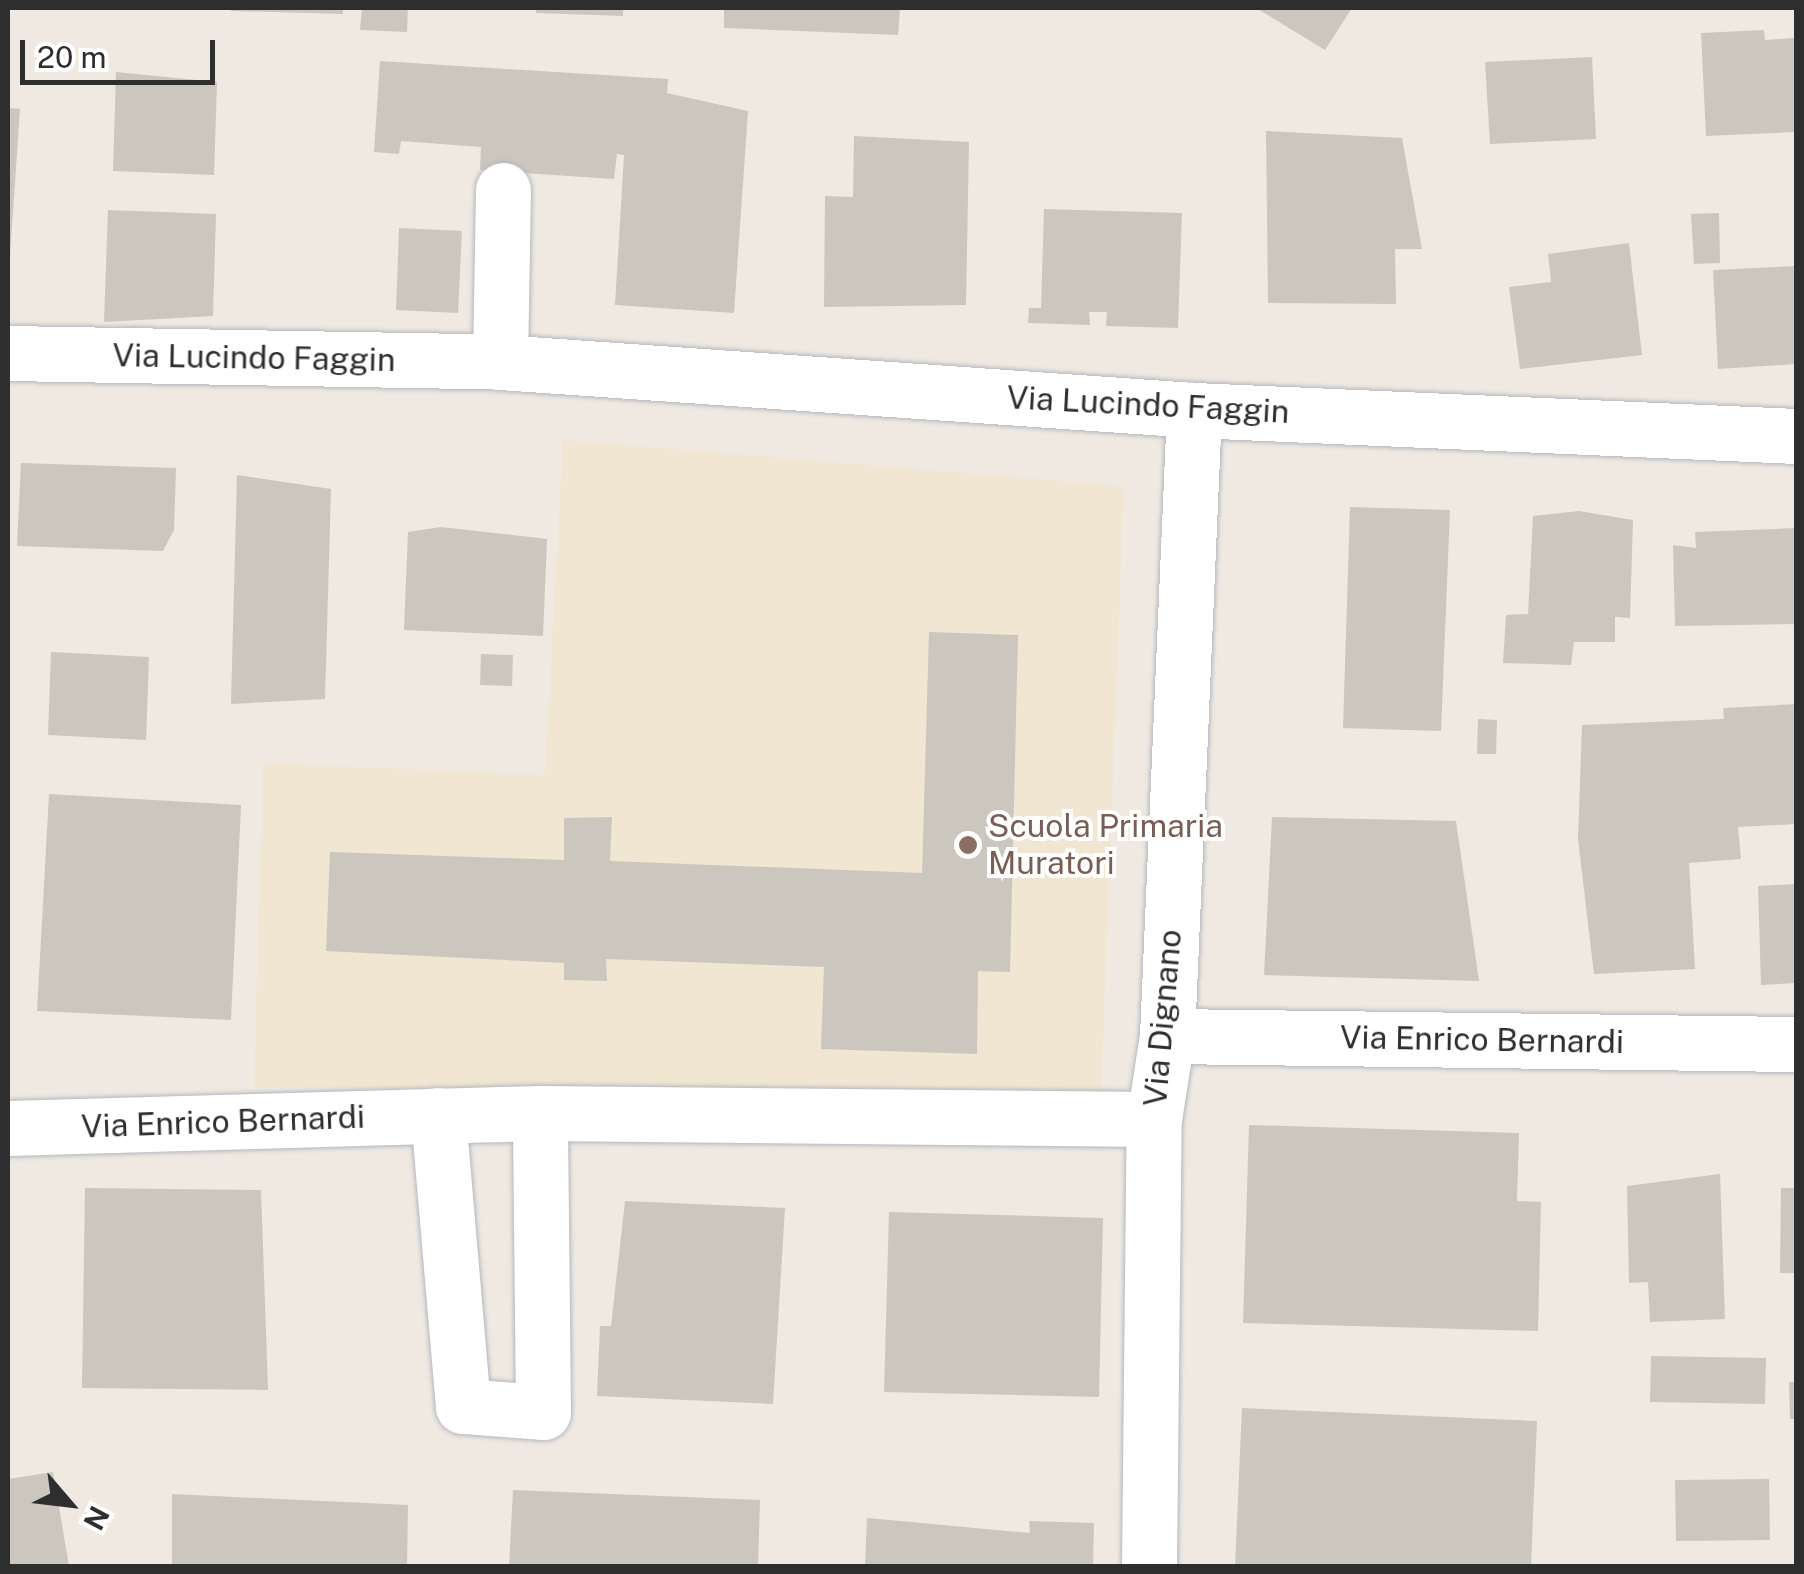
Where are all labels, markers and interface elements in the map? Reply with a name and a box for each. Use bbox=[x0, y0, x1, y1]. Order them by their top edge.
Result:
scale bar bbox=[25, 20, 220, 82]
text: 20 m bbox=[37, 39, 106, 75]
street label: Via Lucindo Faggin bbox=[112, 336, 396, 380]
street label: Via Lucindo Faggin bbox=[1006, 378, 1290, 432]
place label: Scuola Primaria Muratori bbox=[988, 808, 1223, 883]
marker: Scuola Primaria Muratori bbox=[957, 834, 979, 856]
street label: Via Dignano bbox=[1136, 928, 1190, 1108]
street label: Via Enrico Bernardi bbox=[1340, 1018, 1624, 1062]
street label: Via Enrico Bernardi bbox=[80, 1098, 366, 1146]
north arrow bbox=[20, 1454, 120, 1554]
text: N bbox=[77, 1501, 117, 1536]

